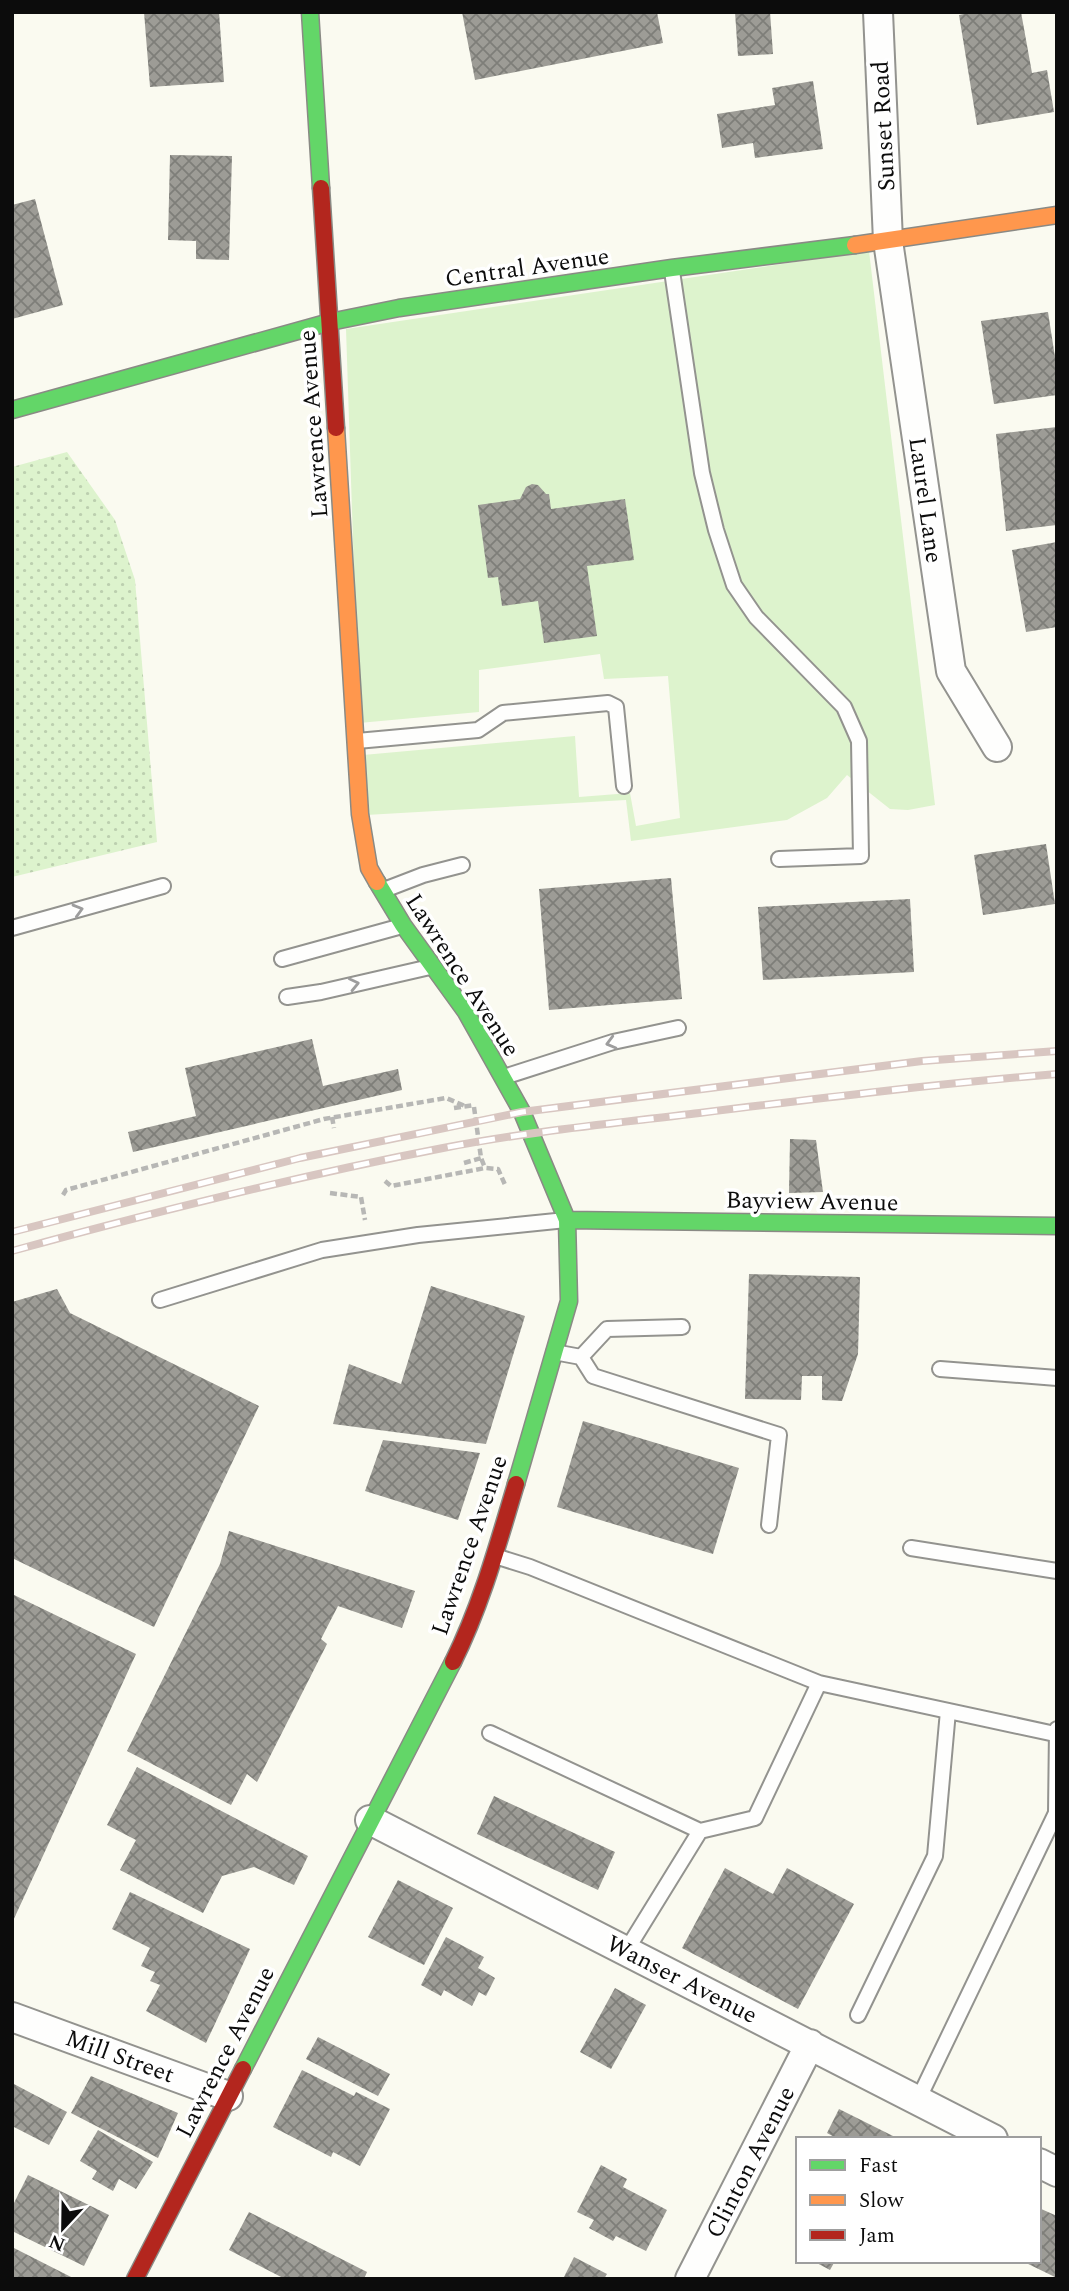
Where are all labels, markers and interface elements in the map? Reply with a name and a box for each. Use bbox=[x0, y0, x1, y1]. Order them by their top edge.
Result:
street label: Sunset Road bbox=[863, 60, 905, 192]
street label: Central Avenue bbox=[443, 239, 612, 297]
street label: Lawrence Avenue bbox=[289, 329, 339, 519]
street label: Laurel Lane bbox=[898, 435, 952, 566]
street label: Lawrence Avenue bbox=[396, 887, 529, 1064]
one-way arrow bbox=[72, 904, 84, 918]
one-way arrow bbox=[348, 978, 360, 992]
one-way arrow bbox=[605, 1035, 617, 1049]
street label: Bayview Avenue bbox=[725, 1182, 899, 1222]
street label: Lawrence Avenue bbox=[422, 1450, 518, 1640]
street label: Wanser Avenue bbox=[600, 1926, 763, 2034]
street label: Lawrence Avenue bbox=[167, 1960, 285, 2145]
street label: Mill Street bbox=[60, 2021, 179, 2093]
street label: Clinton Avenue bbox=[697, 2080, 805, 2245]
legend bbox=[796, 2137, 1041, 2263]
text: Fast bbox=[859, 2150, 898, 2182]
text: Slow bbox=[859, 2185, 905, 2217]
north arrow bbox=[28, 2193, 98, 2263]
text: Jam bbox=[859, 2220, 895, 2252]
text: N bbox=[45, 2226, 70, 2259]

